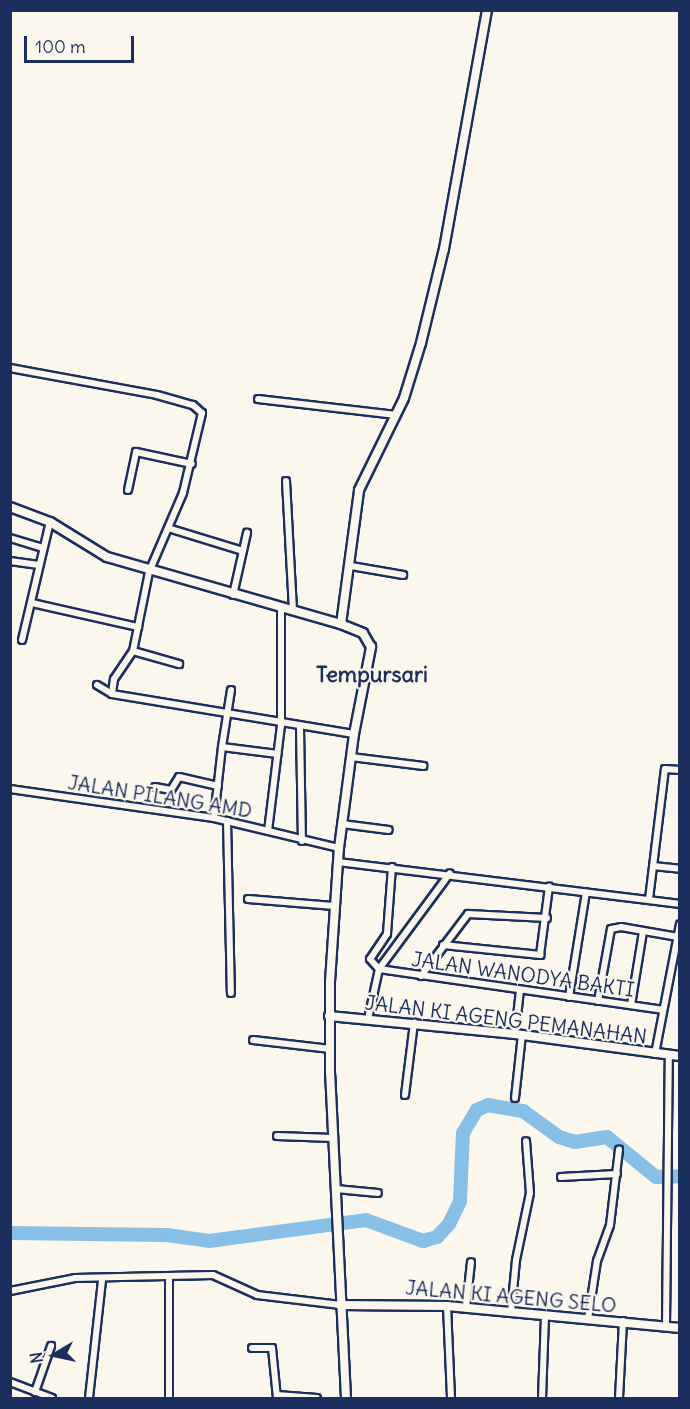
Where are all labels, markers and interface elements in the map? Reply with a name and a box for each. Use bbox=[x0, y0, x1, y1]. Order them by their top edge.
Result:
scale bar bbox=[27, 24, 136, 62]
text: 100 m bbox=[35, 35, 86, 58]
district label: Tempursari bbox=[316, 662, 428, 688]
street label: JALAN PILANG AMD bbox=[66, 770, 254, 822]
street label: JALAN WANODYA BAKTI bbox=[410, 946, 636, 1002]
street label: JALAN KI AGENG PEMANAHAN bbox=[364, 990, 648, 1048]
street label: JALAN KI AGENG SELO bbox=[404, 1275, 618, 1317]
north arrow bbox=[24, 1325, 84, 1385]
text: N bbox=[25, 1351, 47, 1365]

